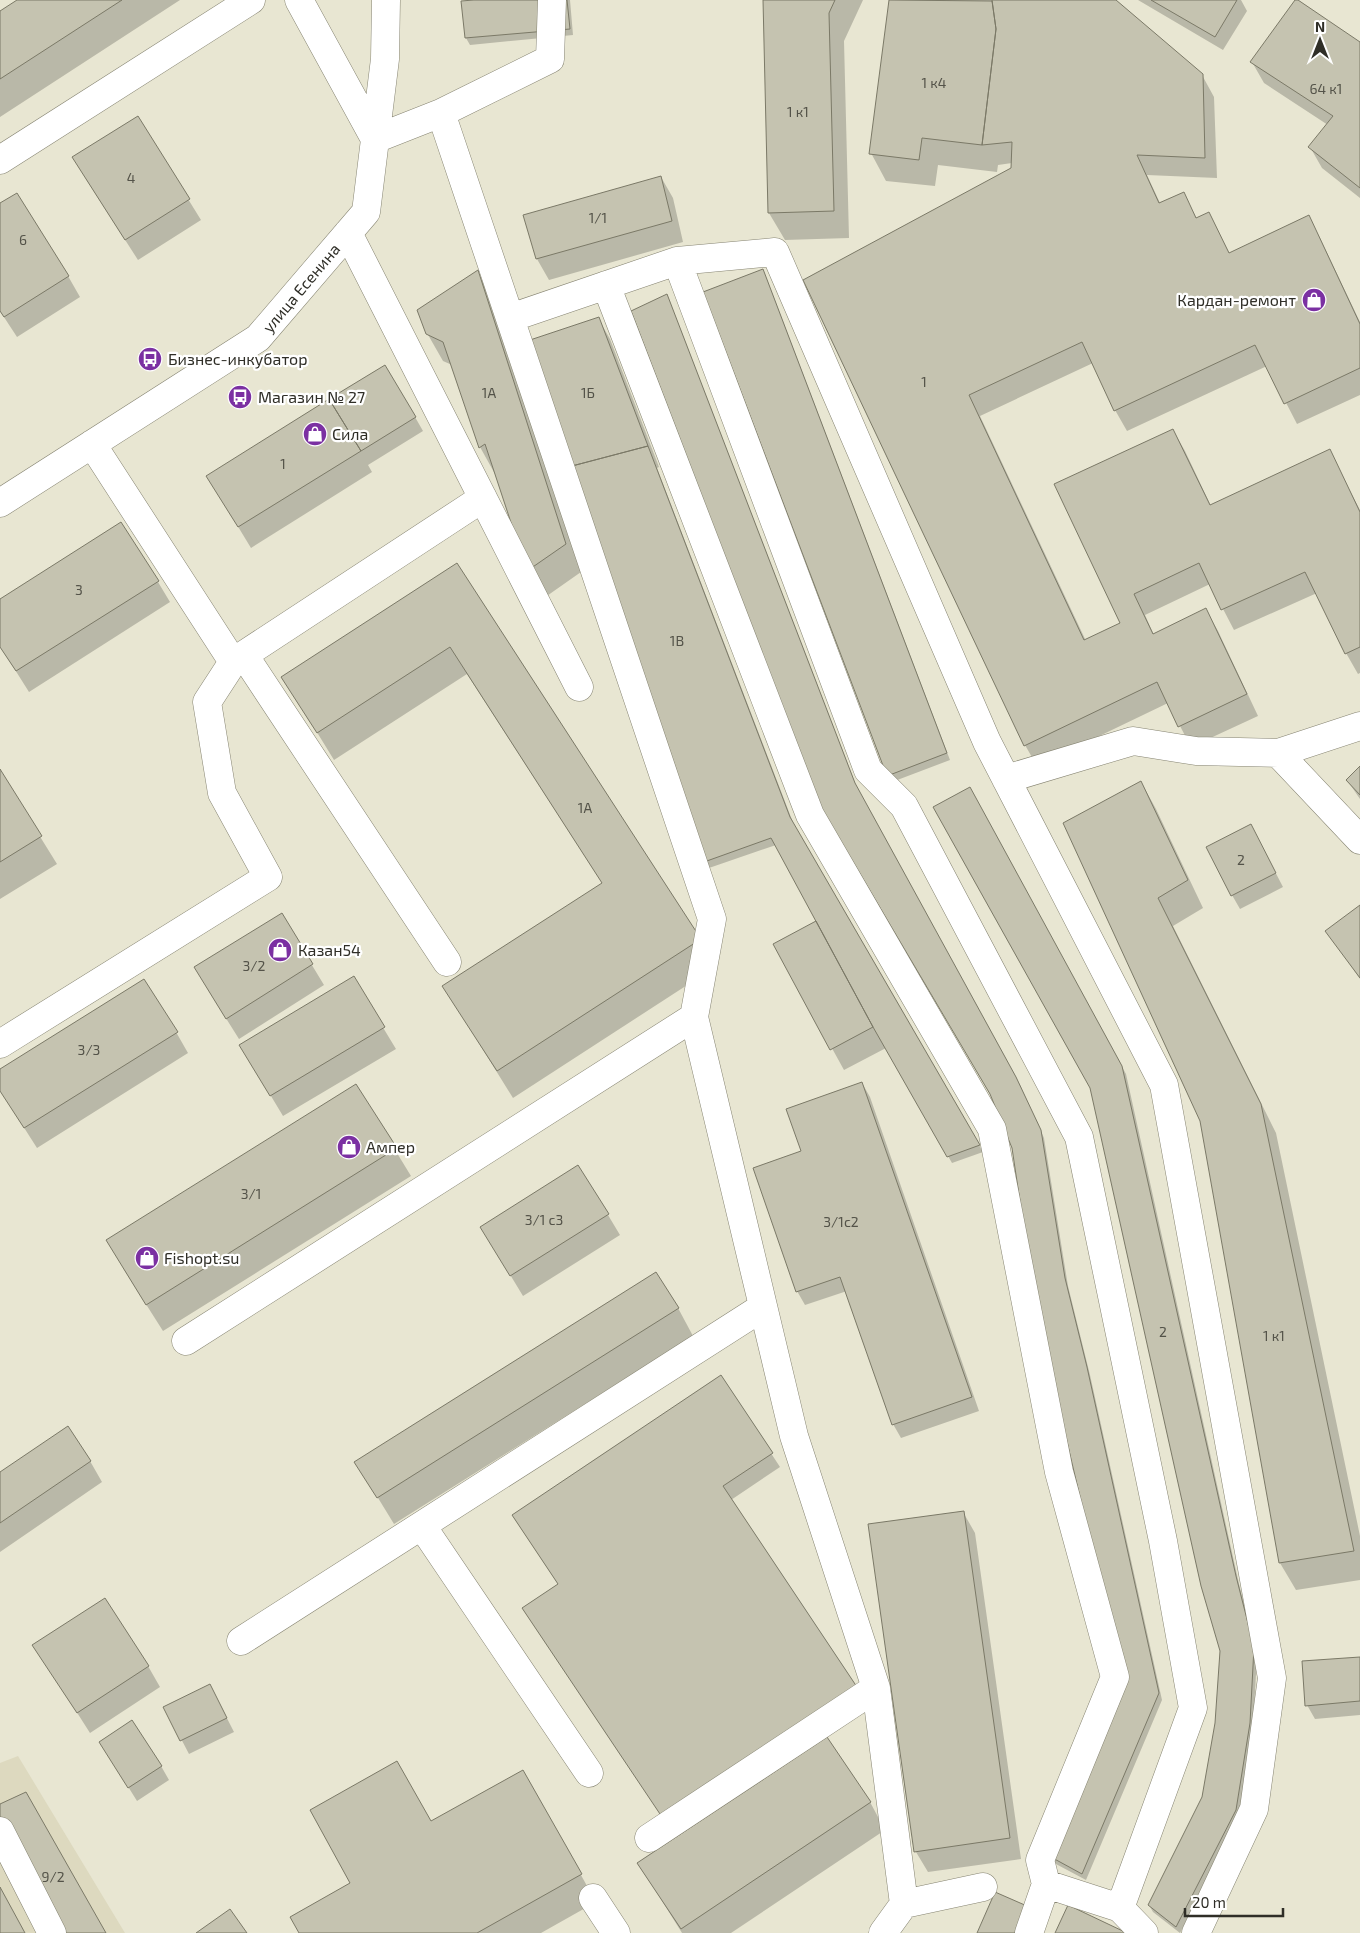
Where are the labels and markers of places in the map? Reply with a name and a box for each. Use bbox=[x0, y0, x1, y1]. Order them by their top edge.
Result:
shop icon: Кардан-ремонт bbox=[1301, 287, 1327, 313]
place label: Кардан-ремонт bbox=[1177, 290, 1296, 309]
bus stop icon: Бизнес-инкубатор bbox=[137, 346, 163, 372]
place label: Бизнес-инкубатор bbox=[168, 349, 308, 369]
bus stop icon: Магазин № 27 bbox=[227, 384, 253, 410]
place label: Магазин № 27 bbox=[258, 387, 365, 406]
shop icon: Сила bbox=[302, 421, 328, 447]
place label: Сила bbox=[332, 424, 368, 443]
shop icon: Казан54 bbox=[267, 937, 293, 963]
place label: Казан54 bbox=[298, 940, 361, 959]
shop icon: Ампер bbox=[336, 1134, 362, 1160]
place label: Ампер bbox=[366, 1137, 415, 1156]
shop icon: Fishopt.su bbox=[134, 1245, 160, 1271]
place label: Fishopt.su bbox=[164, 1248, 239, 1267]

